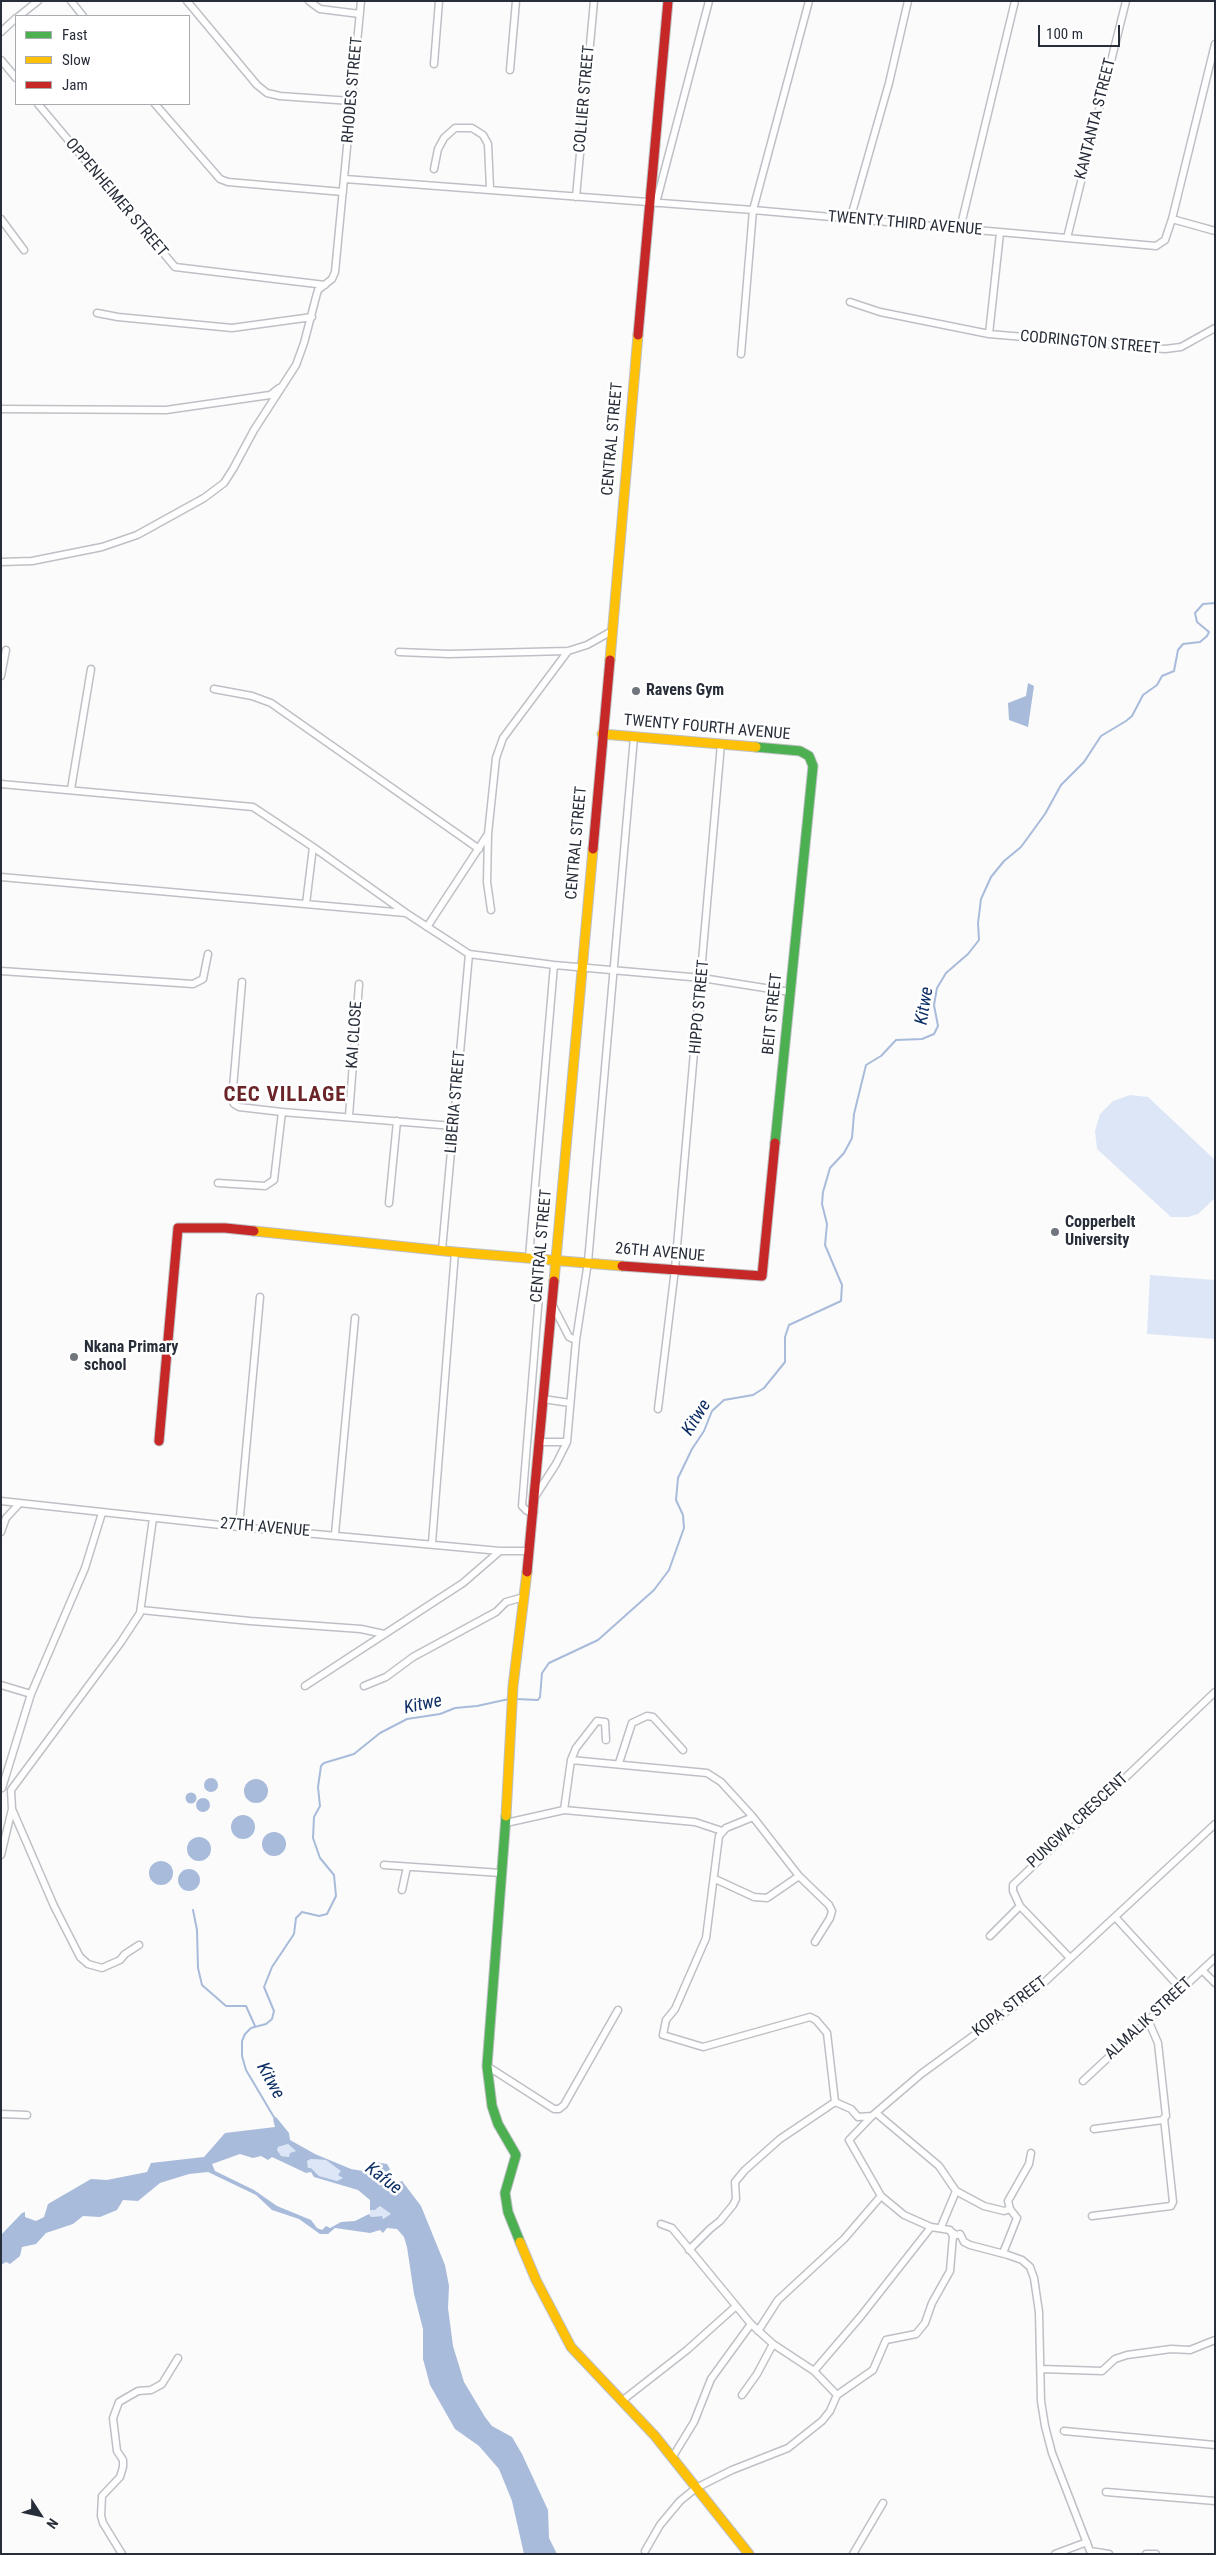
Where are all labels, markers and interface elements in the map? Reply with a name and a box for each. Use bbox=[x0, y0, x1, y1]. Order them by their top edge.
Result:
legend bbox=[15, 15, 190, 105]
scale bar bbox=[1041, 15, 1124, 47]
text: 100 m bbox=[1046, 25, 1083, 43]
text: Fast bbox=[62, 26, 87, 44]
street label: RHODES STREET bbox=[339, 36, 367, 144]
street label: COLLIER STREET bbox=[571, 45, 599, 153]
text: Slow bbox=[62, 51, 91, 69]
street label: KANTANTA STREET bbox=[1072, 56, 1120, 182]
text: Jam bbox=[62, 76, 88, 94]
street label: OPPENHEIMER STREET bbox=[61, 135, 171, 261]
street label: TWENTY THIRD AVENUE bbox=[827, 208, 983, 240]
street label: CODRINGTON STREET bbox=[1019, 327, 1161, 359]
street label: CENTRAL STREET bbox=[598, 382, 628, 496]
place label: Ravens Gym bbox=[646, 681, 724, 701]
marker: Ravens Gym bbox=[630, 685, 642, 697]
street label: TWENTY FOURTH AVENUE bbox=[623, 711, 791, 745]
street label: CENTRAL STREET bbox=[562, 786, 592, 900]
street label: HIPPO STREET bbox=[686, 959, 714, 1055]
street label: BEIT STREET bbox=[759, 972, 787, 1056]
water label: Kitwe bbox=[911, 985, 939, 1027]
street label: KAI CLOSE bbox=[343, 1001, 367, 1069]
street label: LIBERIA STREET bbox=[442, 1050, 470, 1154]
district label: CEC VILLAGE bbox=[222, 1083, 348, 1109]
street label: CENTRAL STREET bbox=[527, 1189, 557, 1303]
place label: Copperbelt University bbox=[1065, 1213, 1135, 1251]
marker: Copperbelt University bbox=[1049, 1226, 1061, 1238]
street label: 26TH AVENUE bbox=[614, 1240, 706, 1266]
place label: Nkana Primary school bbox=[84, 1338, 178, 1376]
marker: Nkana Primary school bbox=[68, 1351, 80, 1363]
water label: Kitwe bbox=[678, 1396, 716, 1440]
street label: 27TH AVENUE bbox=[219, 1515, 311, 1541]
water label: Kitwe bbox=[402, 1690, 444, 1720]
street label: PUNGWA CRESCENT bbox=[1024, 1769, 1132, 1873]
street label: KOPA STREET bbox=[969, 1973, 1051, 2041]
street label: ALMALIK STREET bbox=[1102, 1974, 1196, 2064]
water label: Kitwe bbox=[251, 2059, 289, 2103]
water label: Kafue bbox=[361, 2158, 405, 2200]
north arrow bbox=[15, 2490, 65, 2540]
text: N bbox=[43, 2515, 61, 2532]

